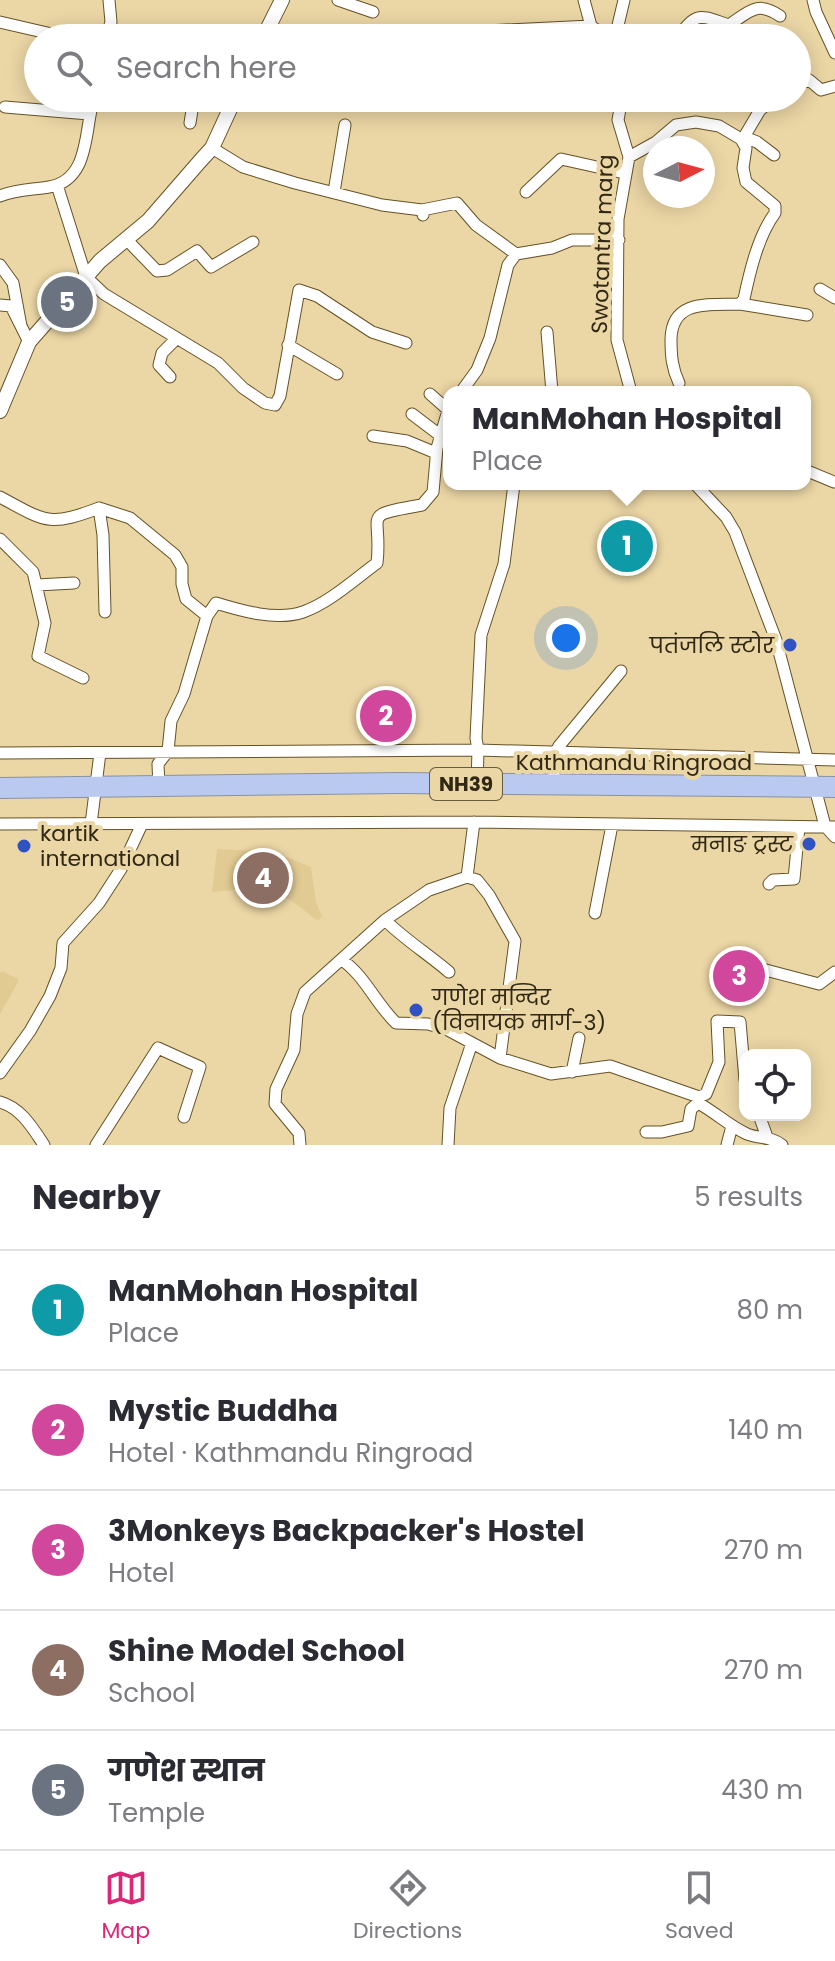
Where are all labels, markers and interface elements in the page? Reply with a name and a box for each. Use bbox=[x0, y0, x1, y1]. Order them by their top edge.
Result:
search box bbox=[24, 24, 811, 112]
icon: search bbox=[52, 46, 96, 90]
text: Search here bbox=[116, 46, 297, 89]
north arrow bbox=[643, 136, 715, 208]
street label: Swotantra marg bbox=[584, 154, 621, 334]
pin: 5 bbox=[41, 272, 93, 332]
popup bbox=[443, 386, 811, 490]
text: ManMohan Hospital bbox=[472, 397, 782, 440]
text: Place bbox=[472, 443, 543, 479]
pin: 1 bbox=[601, 516, 653, 576]
your location bbox=[546, 618, 586, 658]
place label: पतंजलि स्टोर bbox=[648, 630, 775, 661]
marker: पतंजलि स्टोर bbox=[781, 636, 799, 654]
pin: 2 bbox=[360, 686, 412, 746]
street label: Kathmandu Ringroad bbox=[516, 747, 752, 778]
road number: NH39 bbox=[430, 768, 502, 800]
place label: kartik international bbox=[40, 818, 180, 874]
place label: मनाङ ट्रस्ट bbox=[690, 829, 794, 860]
marker: मनाङ ट्रस्ट bbox=[800, 835, 818, 853]
marker: kartik international bbox=[15, 837, 33, 855]
pin: 4 bbox=[237, 848, 289, 908]
pin: 3 bbox=[713, 946, 765, 1006]
place label: गणेश मन्दिर (विनायक मार्ग-३) bbox=[431, 982, 606, 1038]
marker: गणेश मन्दिर (विनायक मार्ग-३) bbox=[407, 1001, 425, 1019]
map controls bbox=[739, 1049, 811, 1121]
button: locate bbox=[739, 1049, 811, 1121]
text: Nearby bbox=[32, 1173, 161, 1221]
text: 5 results bbox=[694, 1179, 803, 1215]
text: ManMohan Hospital bbox=[108, 1269, 418, 1312]
text: 1 bbox=[53, 1292, 63, 1328]
text: 80 m bbox=[737, 1292, 803, 1328]
text: Place bbox=[108, 1315, 179, 1351]
text: Mystic Buddha bbox=[108, 1389, 338, 1432]
text: 2 bbox=[51, 1412, 65, 1448]
text: 140 m bbox=[728, 1412, 803, 1448]
text: Hotel · Kathmandu Ringroad bbox=[108, 1435, 473, 1471]
text: 3Monkeys Backpacker's Hostel bbox=[108, 1509, 585, 1552]
text: 3 bbox=[50, 1532, 66, 1568]
text: 270 m bbox=[724, 1532, 803, 1568]
text: Hotel bbox=[108, 1555, 175, 1591]
text: Shine Model School bbox=[108, 1629, 405, 1672]
text: 4 bbox=[49, 1652, 67, 1688]
text: 270 m bbox=[724, 1652, 803, 1688]
text: School bbox=[108, 1675, 195, 1711]
text: गणेश स्थान bbox=[108, 1749, 265, 1792]
text: 5 bbox=[50, 1772, 66, 1808]
text: 430 m bbox=[721, 1772, 803, 1808]
text: Temple bbox=[108, 1795, 205, 1831]
tab: Map bbox=[101, 1866, 150, 1947]
tab: Directions bbox=[353, 1866, 462, 1947]
tab: Saved bbox=[665, 1866, 734, 1947]

